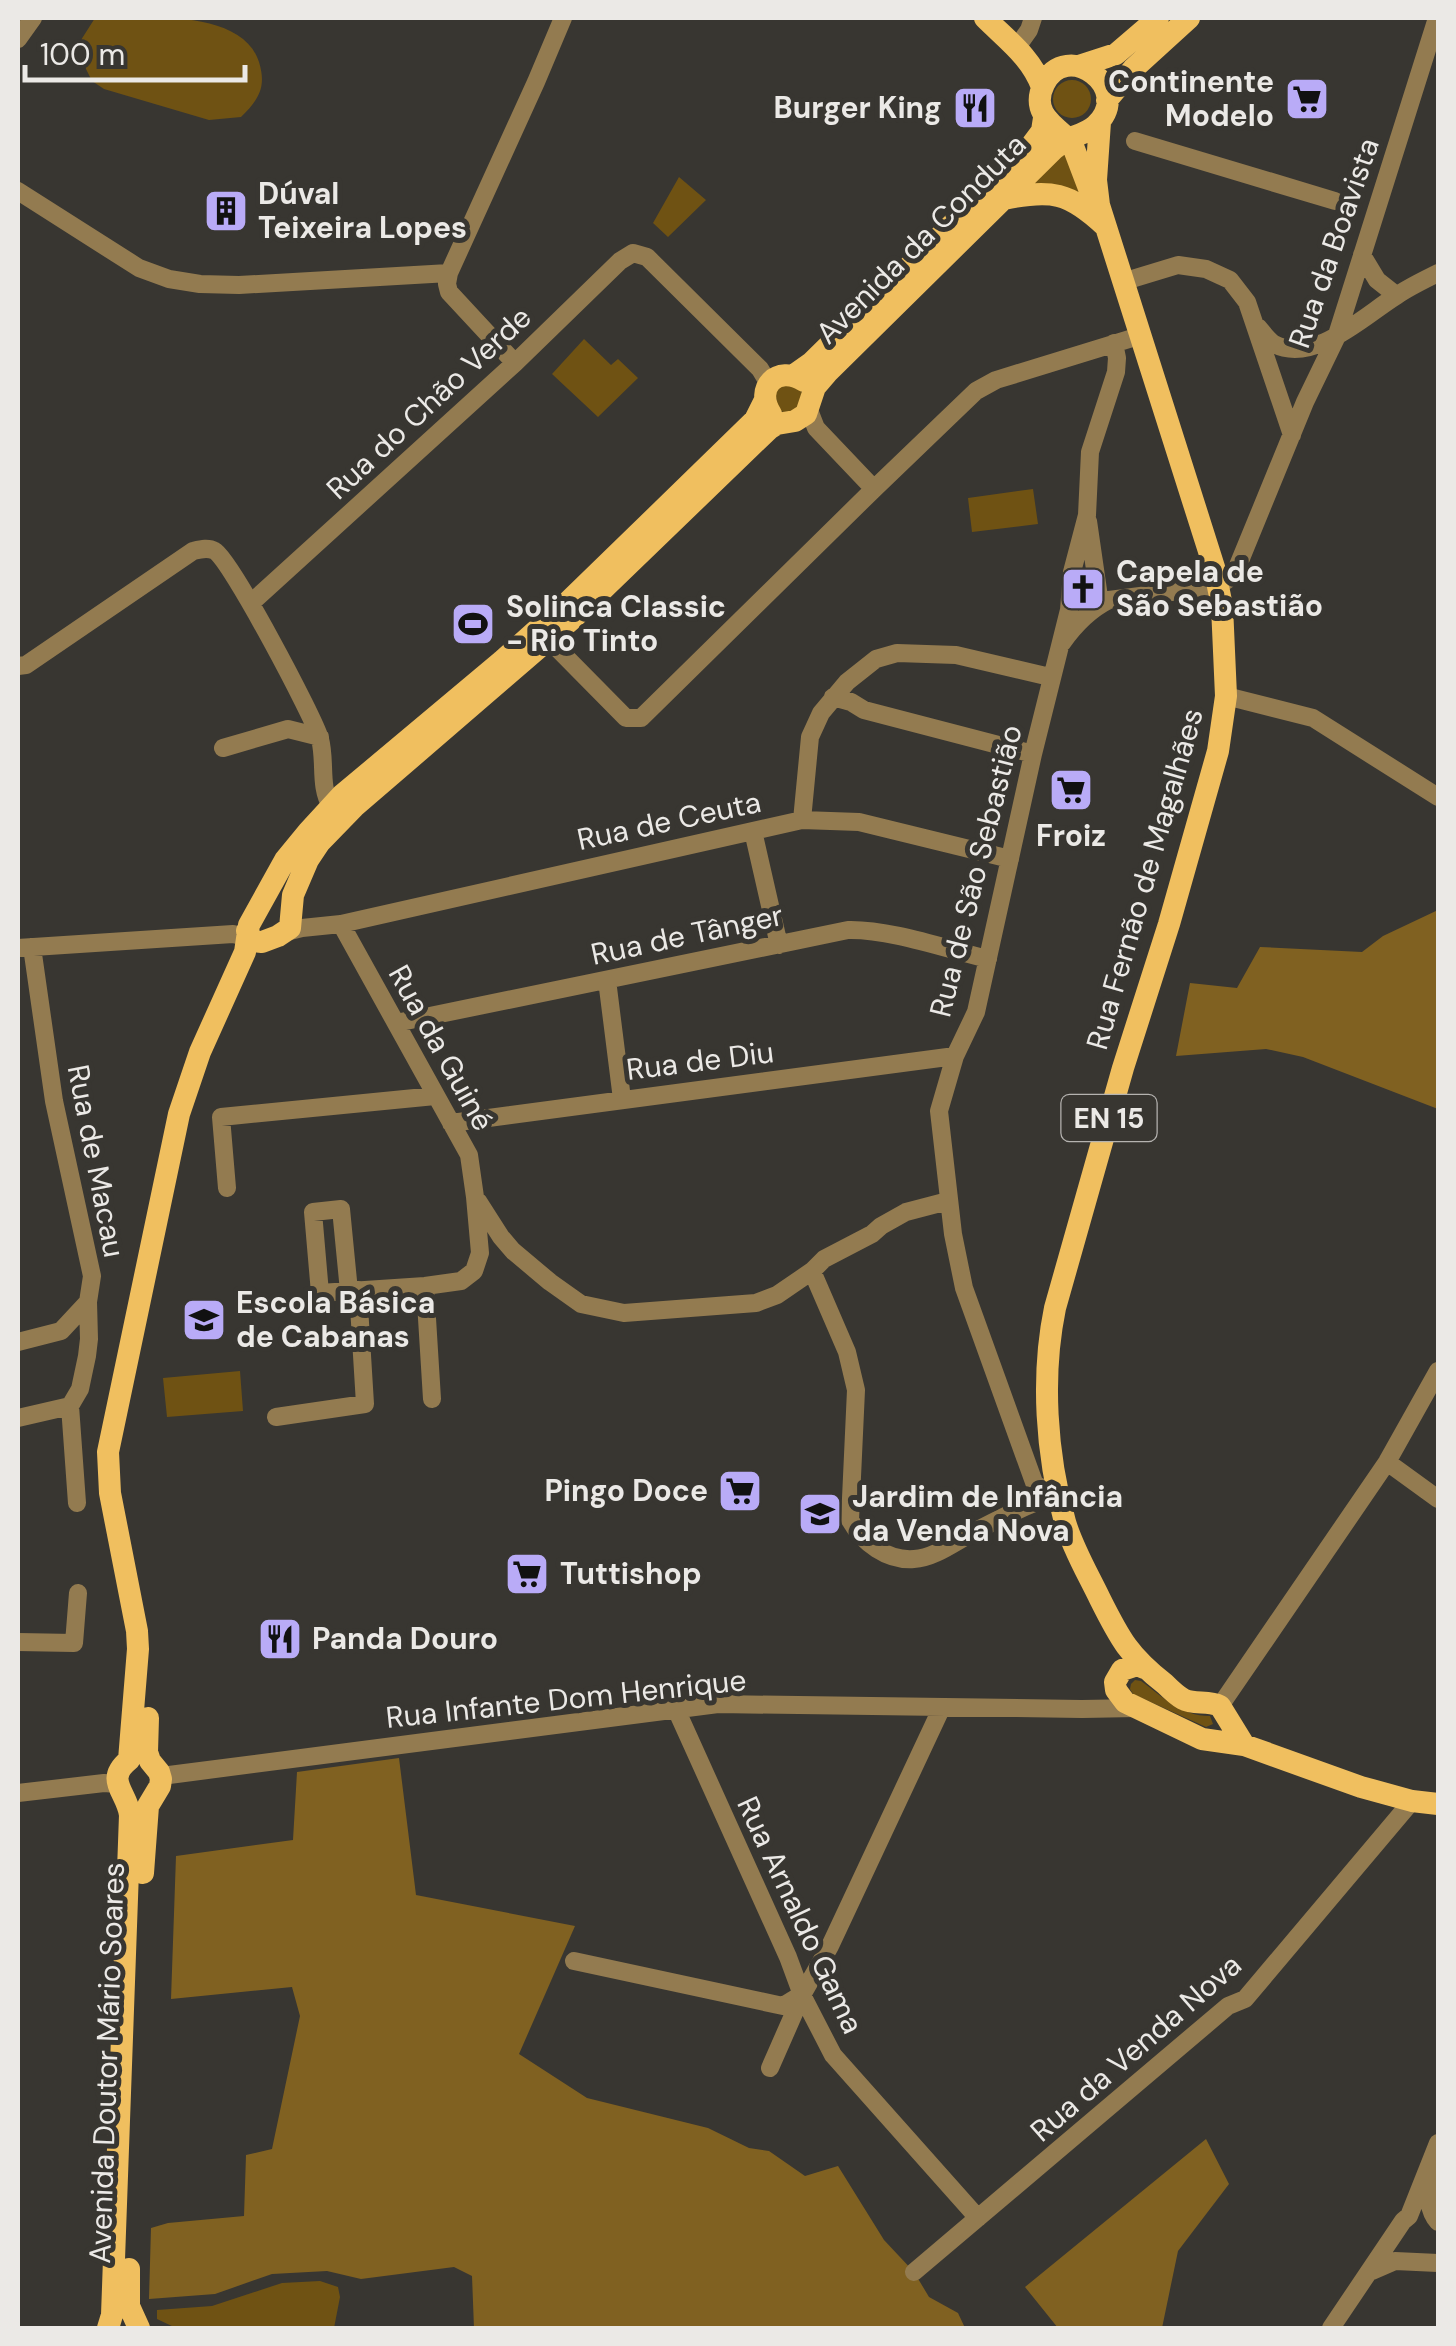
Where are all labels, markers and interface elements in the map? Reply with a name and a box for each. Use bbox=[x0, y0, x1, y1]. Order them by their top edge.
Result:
scale bar bbox=[25, 20, 245, 82]
text: 100 m bbox=[40, 35, 125, 74]
place label: Continente Modelo bbox=[1108, 62, 1274, 135]
supermarket icon: Continente Modelo bbox=[1284, 76, 1330, 122]
restaurant icon: Burger King bbox=[952, 85, 998, 131]
place label: Burger King bbox=[774, 88, 942, 127]
street label: Avenida da Conduta bbox=[807, 125, 1034, 352]
street label: Rua da Boavista bbox=[1279, 133, 1388, 353]
place label: Dúval Teixeira Lopes bbox=[258, 174, 467, 247]
building icon: Dúval Teixeira Lopes bbox=[203, 188, 249, 234]
street label: Rua do Chão Verde bbox=[318, 298, 539, 508]
place label: Capela de São Sebastião bbox=[1116, 552, 1323, 625]
church icon: Capela de São Sebastião bbox=[1060, 566, 1106, 612]
place label: Solinca Classic - Rio Tinto bbox=[506, 587, 726, 660]
sports icon: Solinca Classic - Rio Tinto bbox=[450, 601, 496, 647]
street label: Rua Fernão de Magalhães bbox=[1077, 704, 1212, 1054]
street label: Rua de São Sebastião bbox=[920, 721, 1031, 1021]
supermarket icon: Froiz bbox=[1048, 767, 1094, 813]
street label: Rua de Ceuta bbox=[573, 782, 764, 859]
place label: Froiz bbox=[1036, 816, 1106, 855]
street label: Rua de Tânger bbox=[587, 895, 787, 974]
street label: Rua da Guiné bbox=[380, 958, 503, 1138]
street label: Rua de Diu bbox=[624, 1032, 776, 1089]
street label: Rua de Macau bbox=[59, 1061, 134, 1261]
road number: EN 15 bbox=[1062, 1095, 1156, 1141]
place label: Escola Básica de Cabanas bbox=[236, 1283, 435, 1356]
school or university icon: Escola Básica de Cabanas bbox=[181, 1297, 227, 1343]
supermarket icon: Pingo Doce bbox=[717, 1468, 763, 1514]
place label: Pingo Doce bbox=[544, 1471, 708, 1510]
place label: Jardim de Infância da Venda Nova bbox=[852, 1477, 1123, 1550]
school or university icon: Jardim de Infância da Venda Nova bbox=[797, 1491, 843, 1537]
supermarket icon: Tuttishop bbox=[504, 1551, 550, 1597]
place label: Tuttishop bbox=[560, 1554, 702, 1593]
restaurant icon: Panda Douro bbox=[257, 1616, 303, 1662]
place label: Panda Douro bbox=[312, 1619, 498, 1658]
street label: Rua Infante Dom Henrique bbox=[384, 1660, 748, 1737]
street label: Rua Arnaldo Gama bbox=[728, 1790, 872, 2040]
street label: Avenida Doutor Mário Soares bbox=[80, 1862, 133, 2264]
street label: Rua da Venda Nova bbox=[1022, 1945, 1249, 2150]

